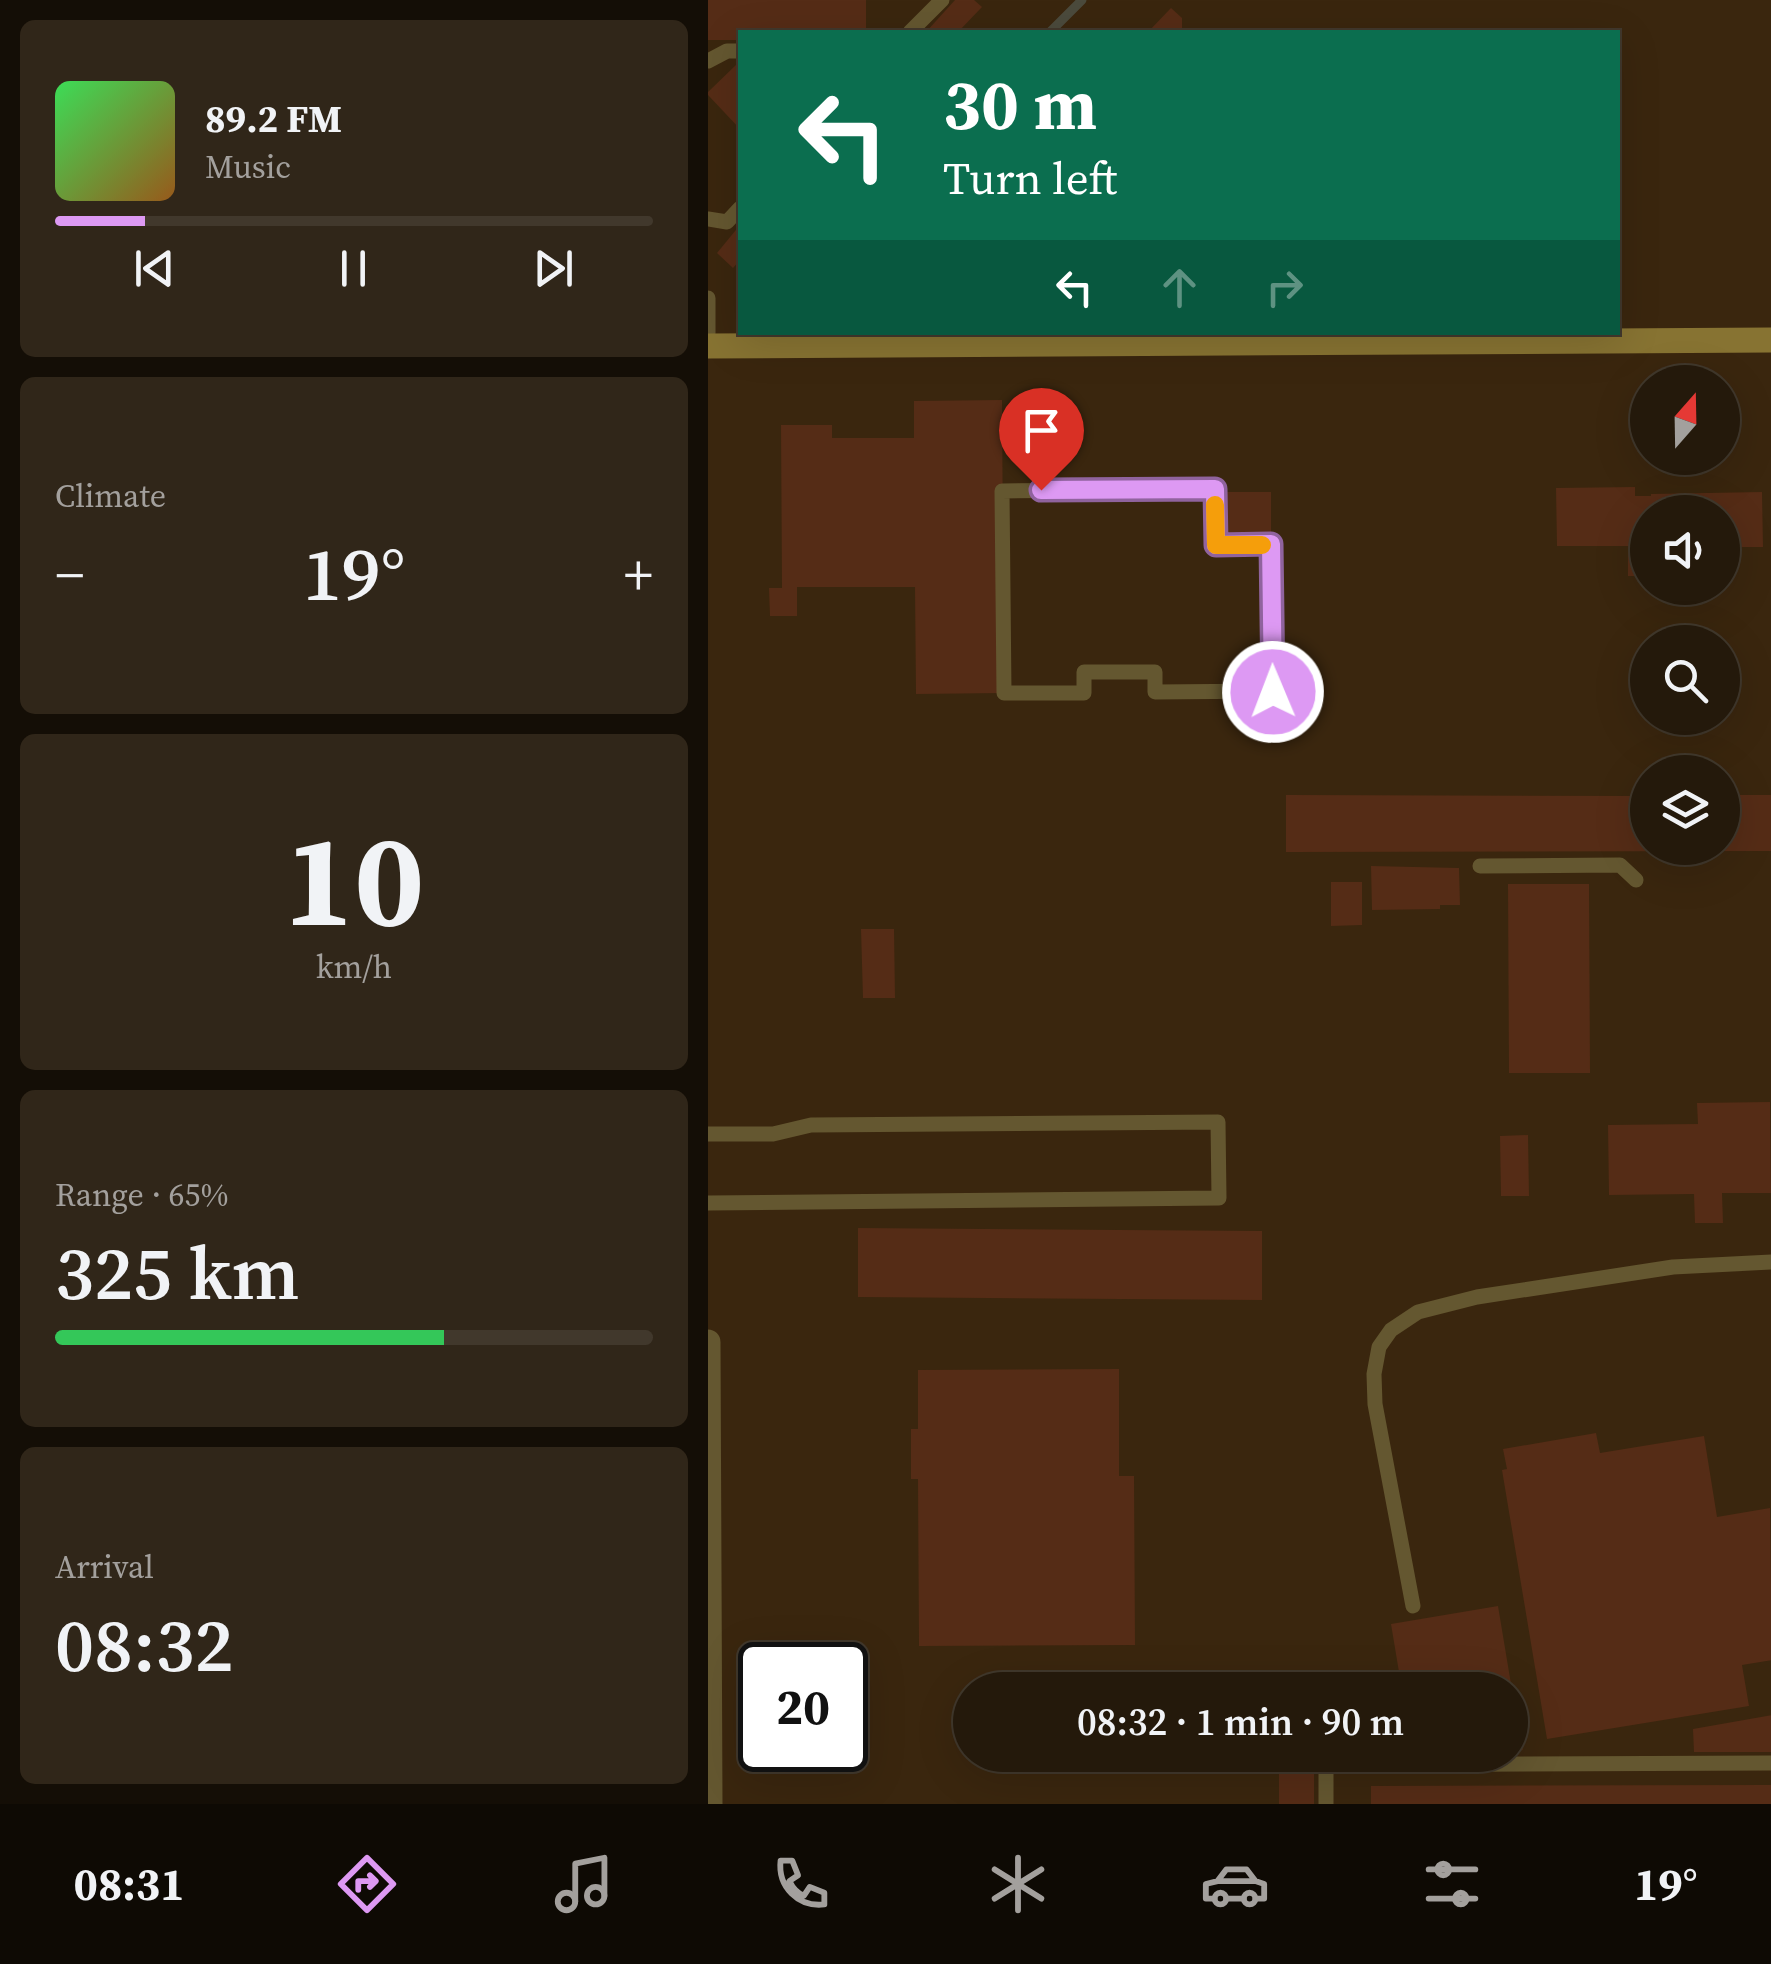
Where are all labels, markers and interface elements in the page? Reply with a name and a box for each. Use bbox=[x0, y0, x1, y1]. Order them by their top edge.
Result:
text: 30 m bbox=[943, 56, 1097, 152]
icon: left bbox=[778, 70, 908, 200]
text: 89.2 FM bbox=[205, 93, 342, 145]
text: Music bbox=[205, 145, 291, 189]
text: Turn left bbox=[943, 147, 1117, 209]
icon: previous bbox=[127, 241, 182, 296]
icon: pause bbox=[326, 241, 381, 296]
icon: next bbox=[526, 241, 581, 296]
icon: left bbox=[1047, 260, 1102, 315]
icon: ahead bbox=[1152, 260, 1207, 315]
icon: right bbox=[1257, 260, 1312, 315]
north arrow bbox=[1630, 365, 1740, 475]
map controls bbox=[1630, 365, 1740, 865]
pin bbox=[999, 388, 1084, 491]
icon: arrive bbox=[1014, 403, 1069, 458]
text: Climate bbox=[55, 474, 166, 518]
button: sound bbox=[1630, 495, 1740, 605]
text: 19° bbox=[303, 522, 405, 625]
text: − bbox=[55, 537, 84, 612]
text: + bbox=[624, 537, 653, 612]
button: search bbox=[1630, 625, 1740, 735]
position arrow bbox=[1221, 640, 1325, 744]
button: layers bbox=[1630, 755, 1740, 865]
text: 10 bbox=[284, 790, 424, 969]
text: km/h bbox=[316, 945, 392, 989]
text: Range · 65% bbox=[55, 1173, 229, 1217]
text: 325 km bbox=[55, 1221, 299, 1324]
text: Arrival bbox=[55, 1545, 154, 1589]
text: 08:32 bbox=[55, 1593, 234, 1696]
speed limit sign: 20 bbox=[738, 1642, 868, 1772]
text: 08:32 · 1 min · 90 m bbox=[1077, 1696, 1404, 1748]
icon: directions bbox=[332, 1849, 402, 1919]
icon: music bbox=[549, 1849, 619, 1919]
icon: phone bbox=[766, 1849, 836, 1919]
icon: climate bbox=[983, 1849, 1053, 1919]
icon: car bbox=[1200, 1849, 1270, 1919]
icon: filters bbox=[1417, 1849, 1487, 1919]
text: 08:31 bbox=[74, 1853, 185, 1915]
text: 19° bbox=[1634, 1853, 1697, 1915]

